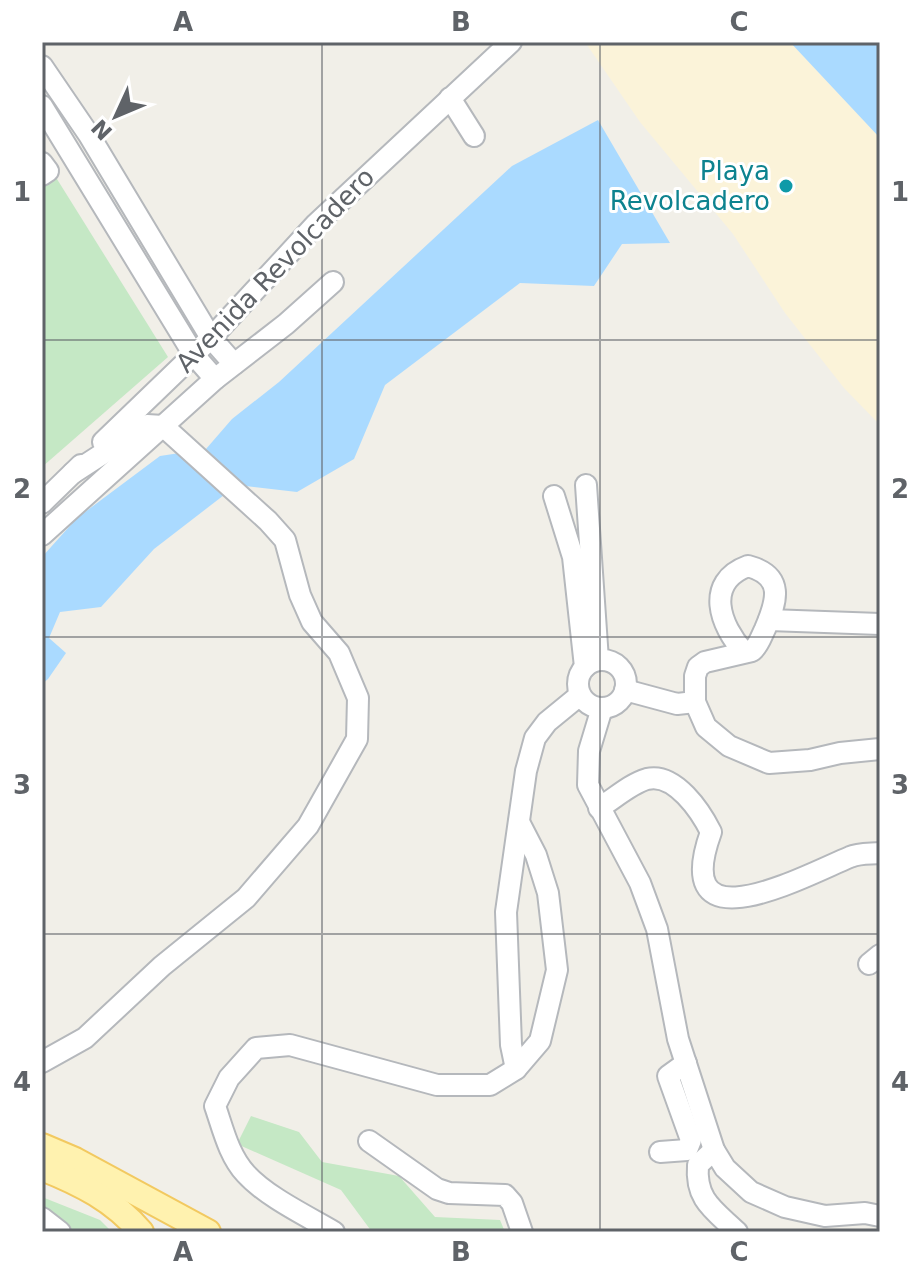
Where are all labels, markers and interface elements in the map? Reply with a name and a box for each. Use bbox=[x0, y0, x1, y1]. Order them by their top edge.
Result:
text: A bbox=[173, 7, 193, 37]
text: B bbox=[451, 7, 471, 37]
text: C bbox=[729, 7, 749, 37]
north arrow bbox=[76, 76, 156, 156]
text: N bbox=[87, 114, 117, 145]
place label: Playa Revolcadero bbox=[610, 156, 770, 216]
street label: Avenida Revolcadero bbox=[170, 162, 380, 378]
text: 1 bbox=[13, 177, 31, 207]
marker: Playa Revolcadero bbox=[777, 177, 795, 195]
text: 1 bbox=[891, 177, 909, 207]
text: 2 bbox=[13, 474, 31, 504]
text: 2 bbox=[891, 474, 909, 504]
text: 3 bbox=[13, 770, 31, 800]
text: 3 bbox=[891, 770, 909, 800]
text: 4 bbox=[13, 1067, 31, 1097]
text: 4 bbox=[891, 1067, 909, 1097]
text: A bbox=[173, 1237, 193, 1267]
text: B bbox=[451, 1237, 471, 1267]
text: C bbox=[729, 1237, 749, 1267]

